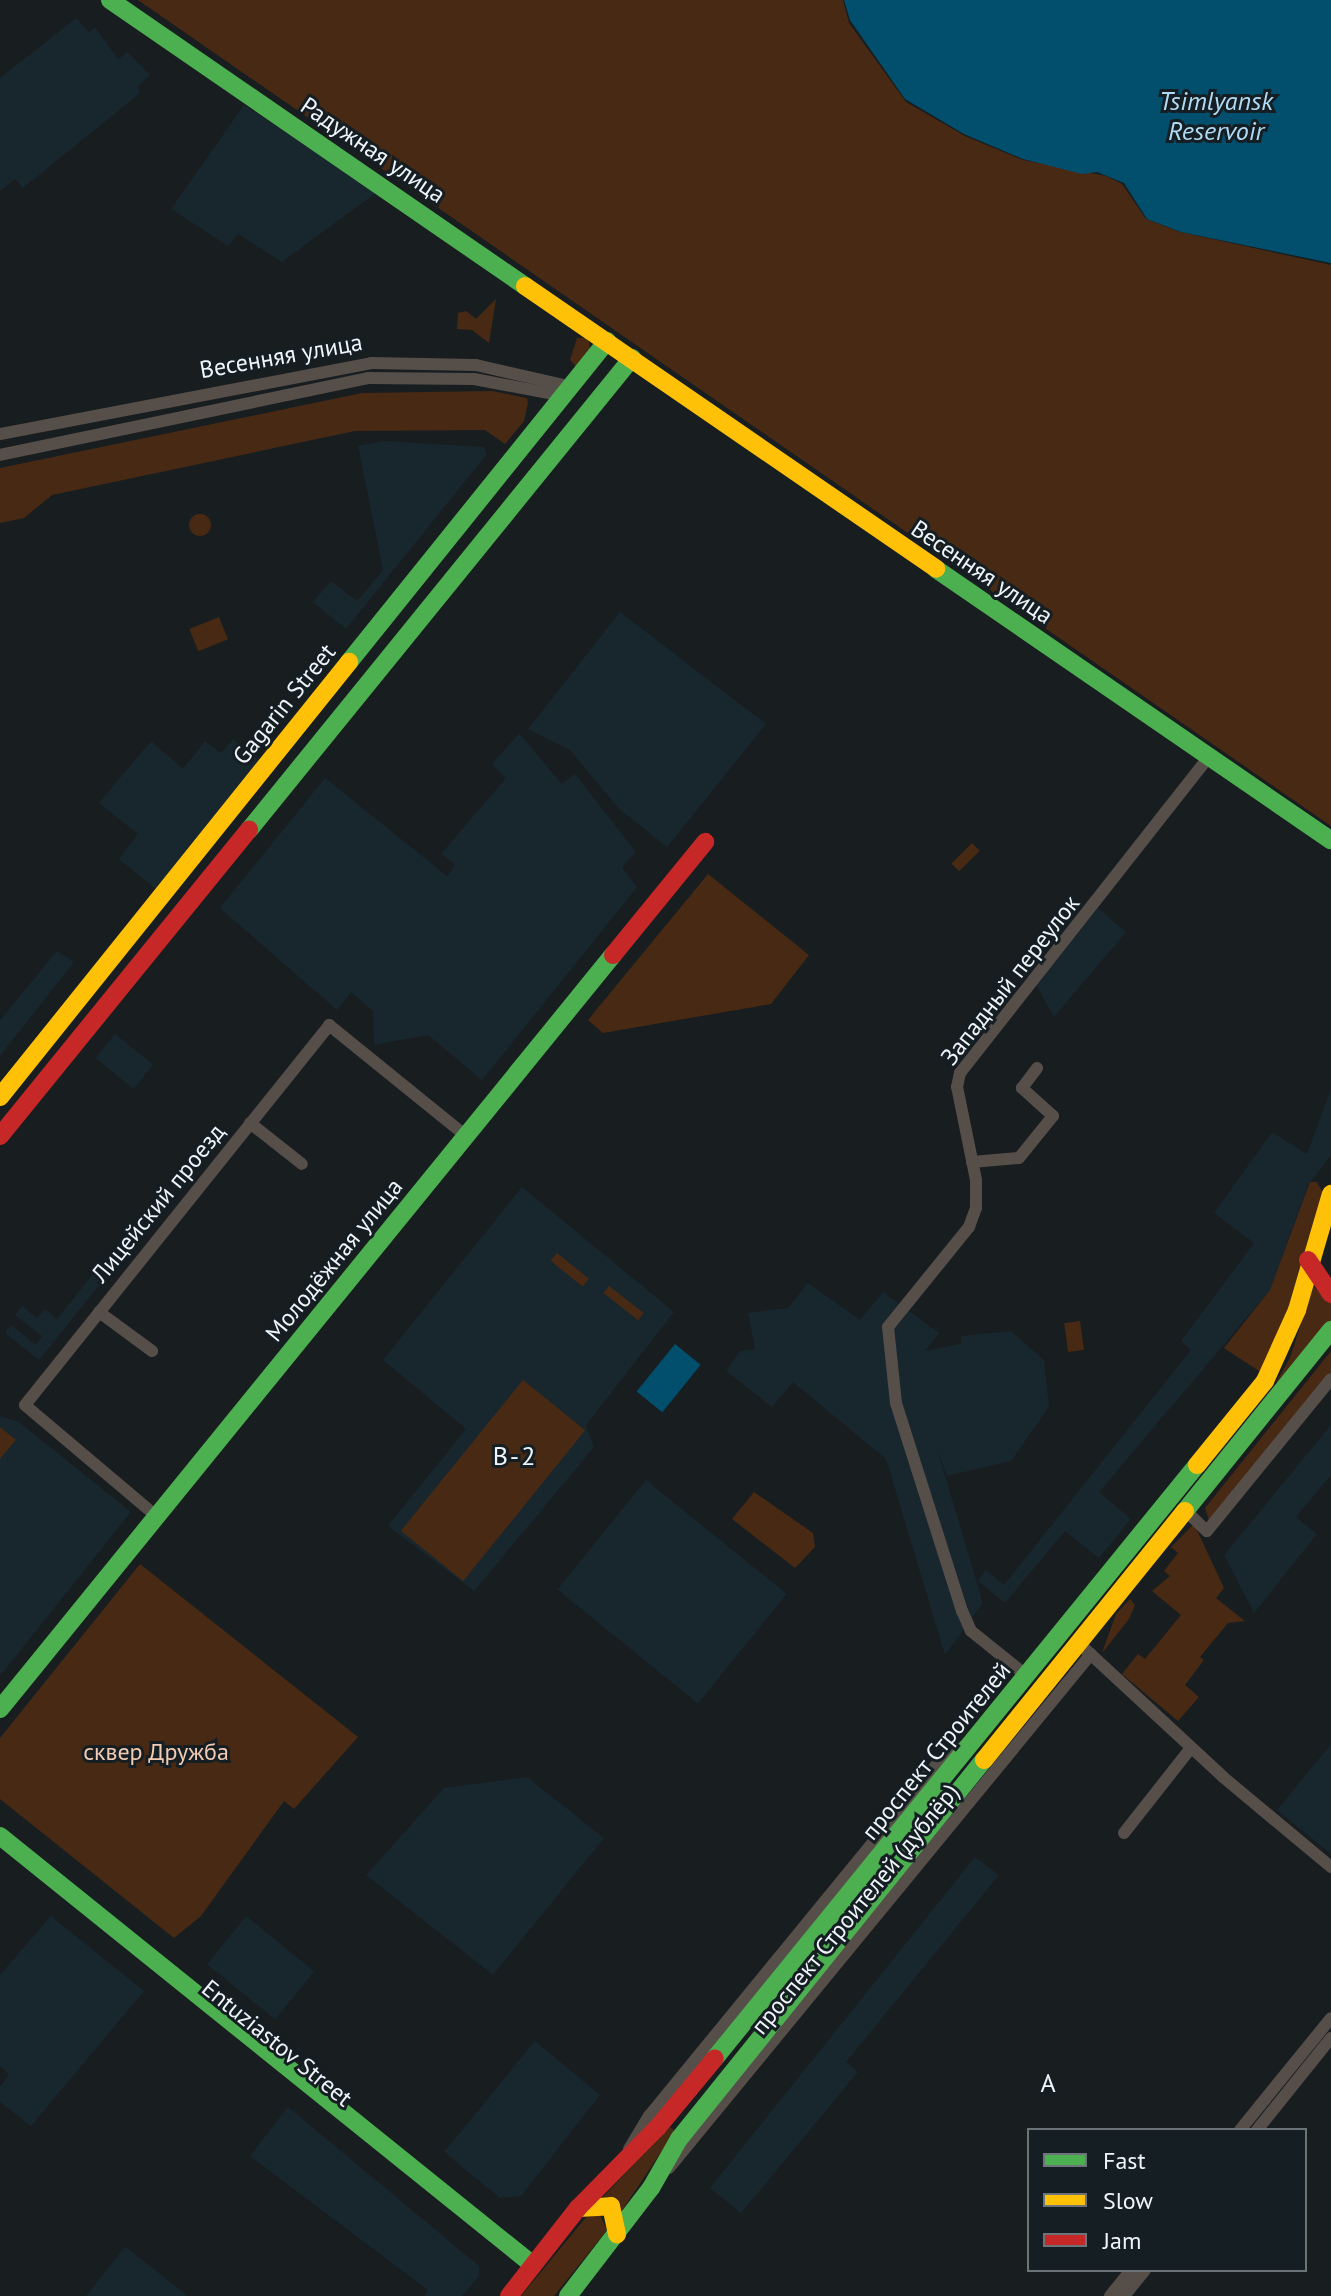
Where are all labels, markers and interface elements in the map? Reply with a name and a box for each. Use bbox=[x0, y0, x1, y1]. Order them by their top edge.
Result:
water label: Tsimlyansk Reservoir bbox=[1159, 85, 1273, 146]
street label: Радужная улица bbox=[295, 91, 451, 209]
street label: Весенняя улица bbox=[197, 328, 365, 384]
street label: Весенняя улица bbox=[906, 514, 1058, 630]
street label: Gagarin Street bbox=[227, 638, 341, 770]
street label: Западный переулок bbox=[935, 889, 1085, 1071]
street label: Лицейский проезд bbox=[85, 1118, 231, 1288]
street label: Молодёжная улица bbox=[260, 1173, 408, 1347]
district label: В-2 bbox=[493, 1440, 537, 1472]
street label: проспект Строителей bbox=[855, 1656, 1017, 1846]
park label: сквер Дружба bbox=[83, 1738, 229, 1766]
street label: проспект Строителей (дублёр) bbox=[745, 1778, 965, 2040]
street label: Entuziastov Street bbox=[196, 1973, 358, 2113]
district label: А bbox=[1040, 2067, 1058, 2099]
legend bbox=[1027, 2128, 1307, 2272]
text: Fast bbox=[1103, 2145, 1146, 2176]
text: Slow bbox=[1103, 2185, 1153, 2216]
text: Jam bbox=[1103, 2225, 1141, 2256]

